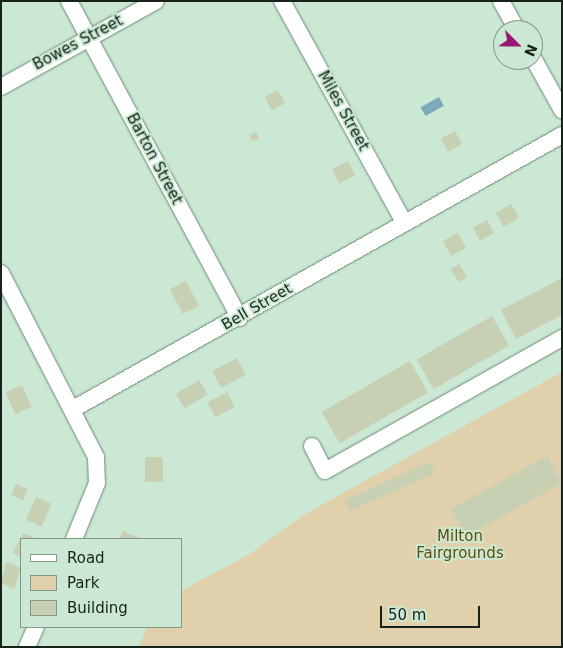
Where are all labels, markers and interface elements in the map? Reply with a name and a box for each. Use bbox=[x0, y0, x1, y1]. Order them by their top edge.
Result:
street label: Bowes Street bbox=[30, 12, 126, 74]
north arrow bbox=[493, 20, 543, 70]
text: N bbox=[521, 42, 541, 59]
street label: Miles Street bbox=[314, 68, 372, 154]
street label: Barton Street bbox=[122, 110, 186, 208]
street label: Bell Street bbox=[219, 280, 295, 334]
park label: Milton Fairgrounds bbox=[416, 527, 504, 562]
legend bbox=[20, 538, 182, 628]
text: Road bbox=[67, 549, 105, 567]
text: Park bbox=[67, 574, 99, 592]
scale bar bbox=[383, 596, 483, 628]
text: Building bbox=[67, 599, 128, 617]
text: 50 m bbox=[388, 606, 426, 624]

